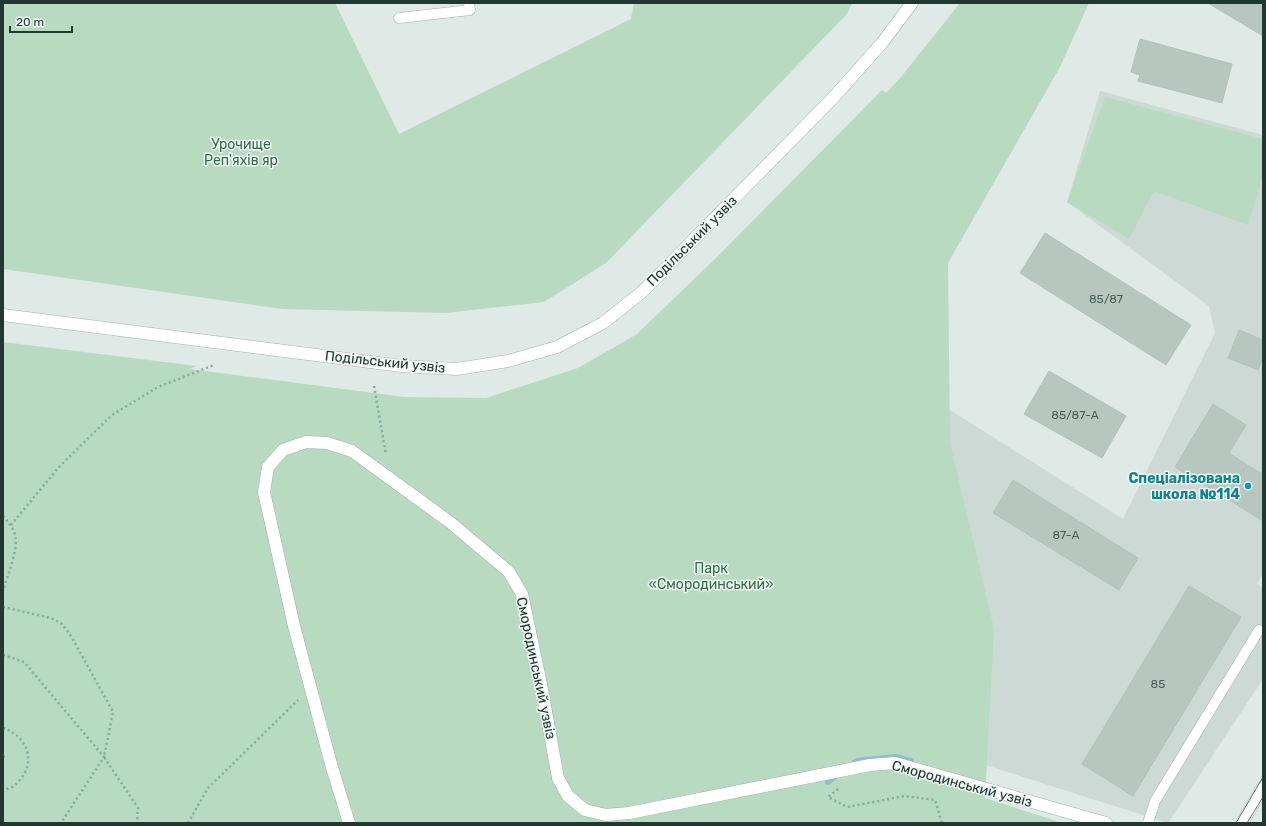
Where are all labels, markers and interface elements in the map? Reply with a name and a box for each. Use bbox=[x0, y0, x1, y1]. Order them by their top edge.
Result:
scale bar bbox=[10, 8, 72, 34]
text: 20 m bbox=[16, 15, 44, 29]
park label: Урочище Реп'яхів яр bbox=[204, 136, 278, 169]
street label: Подільський узвіз bbox=[643, 192, 741, 290]
house number: 85/87 bbox=[1089, 292, 1123, 306]
street label: Подільський узвіз bbox=[324, 347, 446, 377]
house number: 85/87-А bbox=[1051, 408, 1099, 422]
place label: Спеціалізована школа №114 bbox=[1129, 470, 1240, 503]
marker: Спеціалізована школа №114 bbox=[1243, 481, 1253, 491]
house number: 87-А bbox=[1052, 528, 1080, 542]
park label: Парк «Смородинський» bbox=[648, 560, 774, 593]
street label: Смородинський узвіз bbox=[513, 595, 559, 741]
house number: 85 bbox=[1151, 677, 1165, 691]
street label: Смородинський узвіз bbox=[890, 757, 1034, 811]

